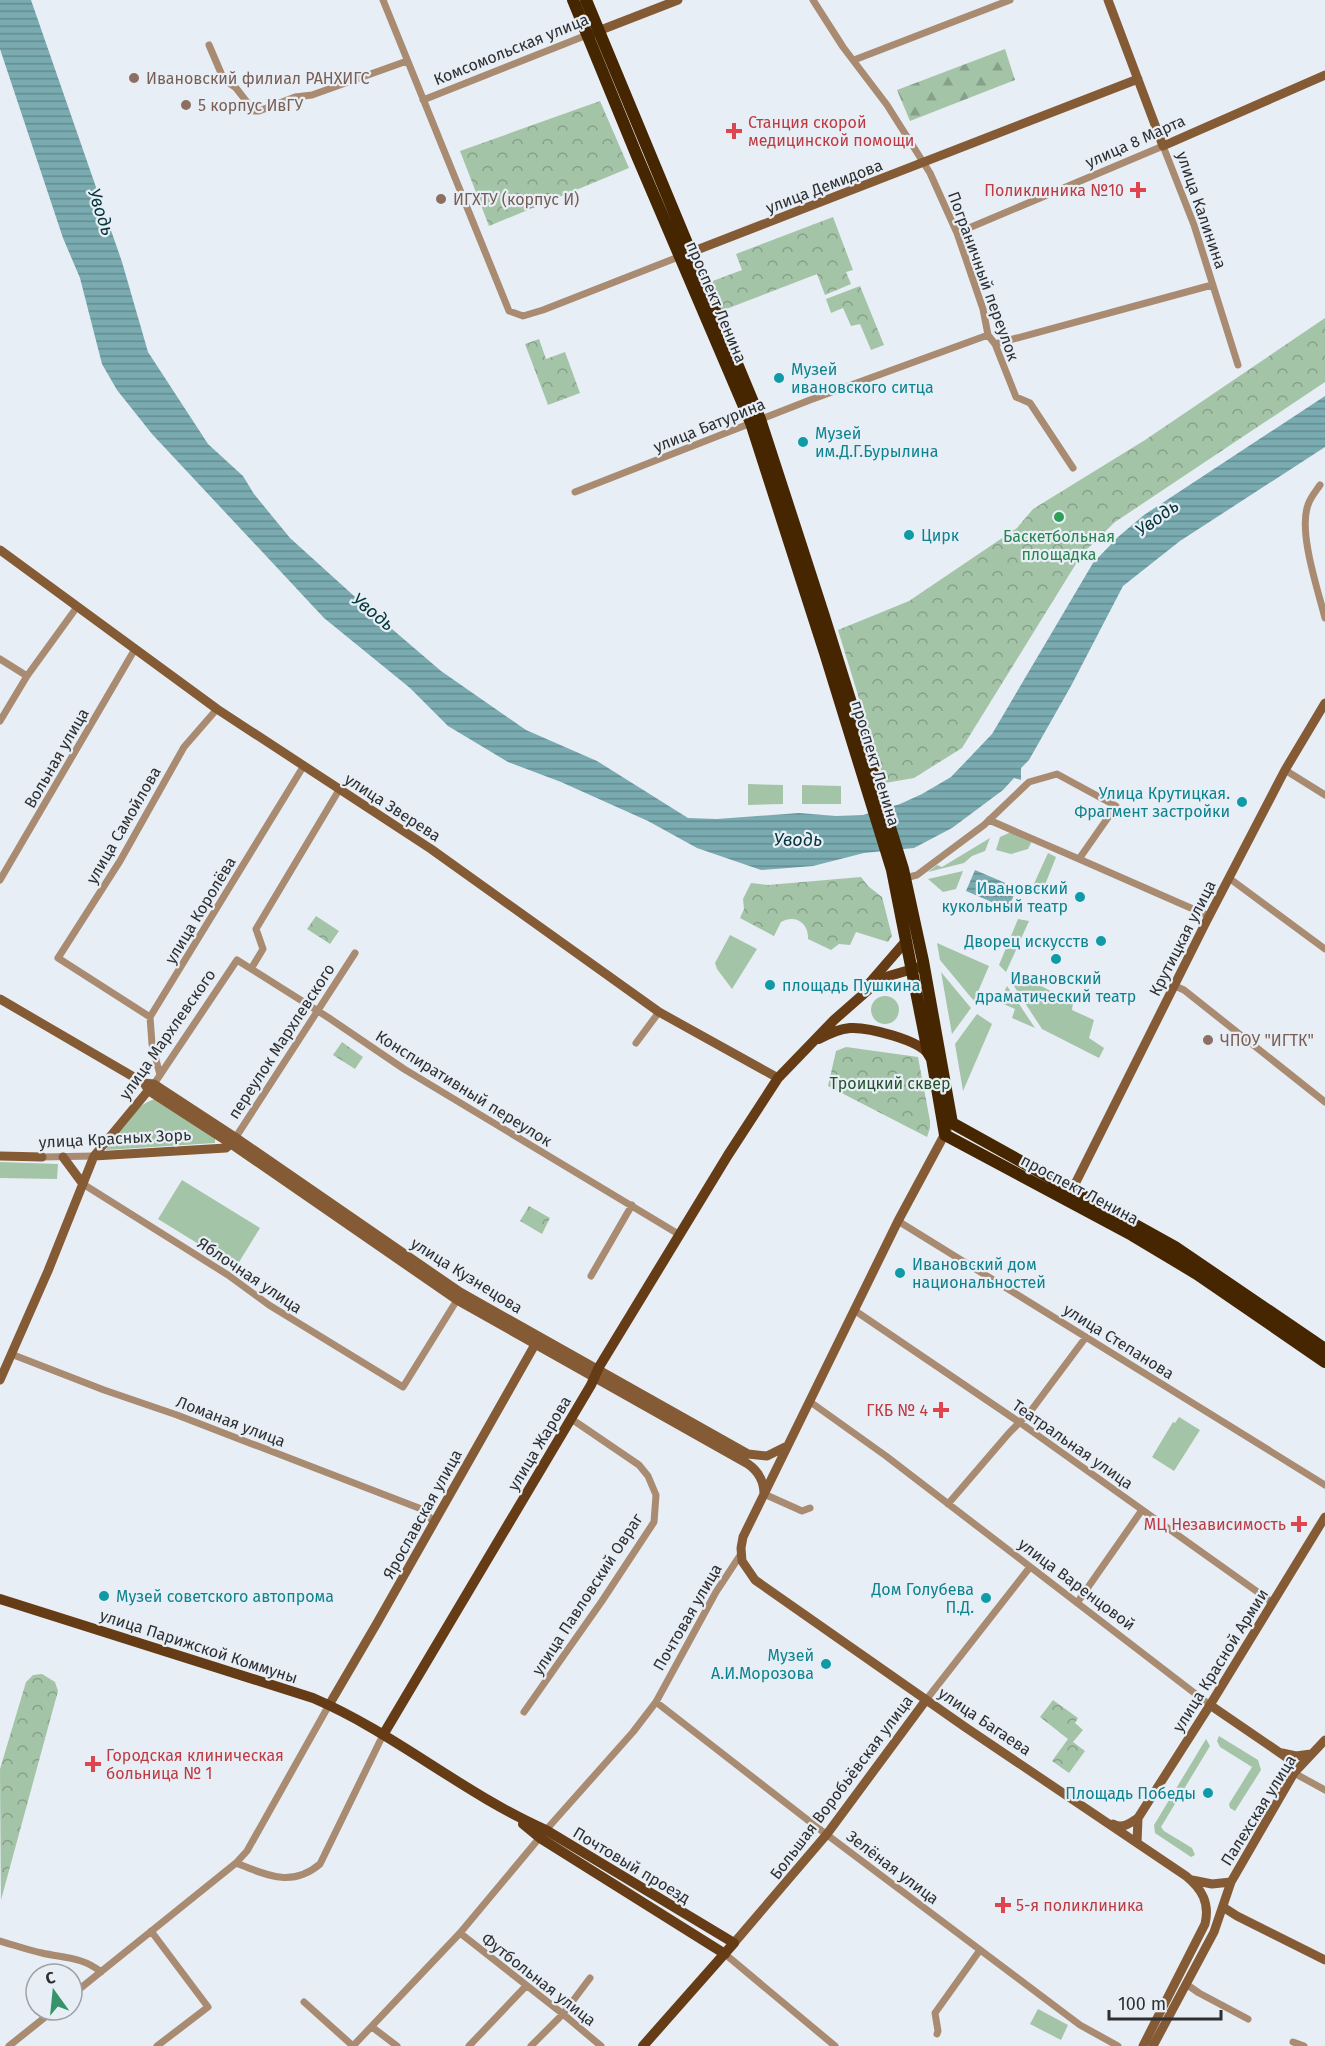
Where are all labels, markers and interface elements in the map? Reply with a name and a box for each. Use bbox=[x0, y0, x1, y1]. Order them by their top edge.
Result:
street label: Комсомольская улица bbox=[431, 10, 591, 89]
place label: Ивановский филиал РАНХИГС bbox=[146, 69, 369, 88]
marker: Ивановский филиал РАНХИГС bbox=[127, 71, 141, 85]
place label: 5 корпус ИвГУ bbox=[198, 96, 303, 115]
marker: 5 корпус ИвГУ bbox=[179, 98, 193, 112]
street label: улица 8 Марта bbox=[1082, 111, 1188, 172]
place label: Станция скорой медицинской помощи bbox=[748, 113, 914, 150]
marker: Станция скорой медицинской помощи bbox=[725, 122, 743, 140]
street label: улица Калинина bbox=[1173, 149, 1231, 271]
street label: улица Демидова bbox=[763, 155, 885, 217]
place label: Поликлиника №10 bbox=[984, 181, 1124, 200]
marker: Поликлиника №10 bbox=[1129, 181, 1147, 199]
water label: Уводь bbox=[83, 186, 119, 238]
street label: Пограничный переулок bbox=[944, 189, 1023, 364]
place label: ИГХТУ (корпус И) bbox=[453, 190, 579, 209]
marker: ИГХТУ (корпус И) bbox=[434, 192, 448, 206]
street label: проспект Ленина bbox=[682, 238, 751, 366]
place label: Музей ивановского ситца bbox=[791, 360, 934, 397]
marker: Музей ивановского ситца bbox=[772, 371, 786, 385]
street label: улица Батурина bbox=[651, 394, 768, 457]
place label: Музей им.Д.Г.Бурылина bbox=[815, 424, 938, 461]
marker: Музей им.Д.Г.Бурылина bbox=[796, 435, 810, 449]
water label: Уводь bbox=[1131, 495, 1183, 541]
marker: Баскетбольная площадка bbox=[1052, 510, 1066, 524]
place label: Цирк bbox=[921, 526, 960, 545]
place label: Баскетбольная площадка bbox=[1003, 527, 1115, 564]
marker: Цирк bbox=[902, 528, 916, 542]
water label: Уводь bbox=[347, 588, 399, 636]
street label: проспект Ленина bbox=[847, 698, 904, 828]
street label: Вольная улица bbox=[20, 705, 93, 812]
street label: улица Самойлова bbox=[82, 763, 165, 887]
street label: улица Зверева bbox=[341, 769, 444, 846]
place label: Улица Крутицкая. Фрагмент застройки bbox=[1074, 784, 1230, 821]
marker: Улица Крутицкая. Фрагмент застройки bbox=[1235, 795, 1249, 809]
water label: Уводь bbox=[774, 829, 822, 851]
street label: улица Королёва bbox=[161, 853, 240, 967]
street label: Крутицкая улица bbox=[1145, 877, 1220, 999]
place label: Ивановский кукольный театр bbox=[941, 879, 1068, 916]
marker: Ивановский кукольный театр bbox=[1073, 890, 1087, 904]
place label: Дворец искусств bbox=[964, 932, 1089, 951]
marker: Дворец искусств bbox=[1094, 934, 1108, 948]
marker: Ивановский драматический театр bbox=[1049, 952, 1063, 966]
street label: переулок Мархлевского bbox=[224, 960, 339, 1122]
street label: улица Мархлевского bbox=[115, 965, 220, 1103]
place label: Ивановский драматический театр bbox=[976, 969, 1136, 1006]
place label: площадь Пушкина bbox=[782, 976, 920, 995]
marker: площадь Пушкина bbox=[763, 978, 777, 992]
street label: Конспиративный переулок bbox=[372, 1026, 556, 1151]
place label: ЧПОУ "ИГТК" bbox=[1220, 1031, 1314, 1050]
marker: ЧПОУ "ИГТК" bbox=[1201, 1033, 1215, 1047]
park label: Троицкий сквер bbox=[830, 1074, 950, 1093]
street label: улица Красных Зорь bbox=[38, 1125, 192, 1152]
street label: проспект Ленина bbox=[1018, 1150, 1142, 1228]
street label: Яблочная улица bbox=[194, 1233, 306, 1317]
street label: улица Кузнецова bbox=[407, 1233, 526, 1317]
place label: Ивановский дом национальностей bbox=[912, 1255, 1046, 1292]
marker: Ивановский дом национальностей bbox=[893, 1266, 907, 1280]
street label: улица Степанова bbox=[1060, 1300, 1178, 1383]
street label: Ломаная улица bbox=[174, 1392, 288, 1451]
street label: улица Жарова bbox=[504, 1393, 575, 1494]
street label: Театральная улица bbox=[1009, 1396, 1137, 1493]
place label: ГКБ № 4 bbox=[866, 1401, 928, 1420]
marker: ГКБ № 4 bbox=[932, 1401, 950, 1419]
street label: Ярославская улица bbox=[379, 1446, 466, 1582]
street label: улица Павловский Овраг bbox=[528, 1510, 647, 1679]
place label: МЦ Независимость bbox=[1144, 1515, 1286, 1534]
marker: МЦ Независимость bbox=[1290, 1515, 1308, 1533]
street label: улица Варенцовой bbox=[1015, 1534, 1139, 1635]
street label: Почтовая улица bbox=[649, 1560, 726, 1674]
place label: Дом Голубева П.Д. bbox=[871, 1580, 974, 1617]
street label: улица Красной Армии bbox=[1169, 1585, 1272, 1735]
place label: Музей советского автопрома bbox=[116, 1587, 334, 1606]
marker: Музей советского автопрома bbox=[97, 1589, 111, 1603]
marker: Дом Голубева П.Д. bbox=[979, 1591, 993, 1605]
street label: улица Парижской Коммуны bbox=[98, 1605, 300, 1687]
place label: Музей А.И.Морозова bbox=[711, 1646, 814, 1683]
marker: Музей А.И.Морозова bbox=[819, 1657, 833, 1671]
street label: улица Багаева bbox=[935, 1683, 1035, 1759]
street label: Большая Воробьёвская улица bbox=[766, 1692, 917, 1883]
place label: Городская клиническая больница № 1 bbox=[106, 1746, 284, 1783]
street label: Палехская улица bbox=[1217, 1751, 1300, 1869]
marker: Городская клиническая больница № 1 bbox=[84, 1755, 102, 1773]
place label: Площадь Победы bbox=[1065, 1784, 1196, 1803]
marker: Площадь Победы bbox=[1201, 1786, 1215, 1800]
street label: Почтовый проезд bbox=[570, 1823, 694, 1908]
street label: Зелёная улица bbox=[843, 1827, 943, 1908]
marker: 5-я поликлиника bbox=[994, 1896, 1012, 1914]
place label: 5-я поликлиника bbox=[1016, 1896, 1144, 1915]
street label: Футбольная улица bbox=[478, 1929, 600, 2030]
north arrow bbox=[24, 1962, 84, 2022]
text: С bbox=[43, 1967, 58, 1988]
scale bar bbox=[1109, 1983, 1222, 2021]
text: 100 m bbox=[1118, 1993, 1166, 2015]

